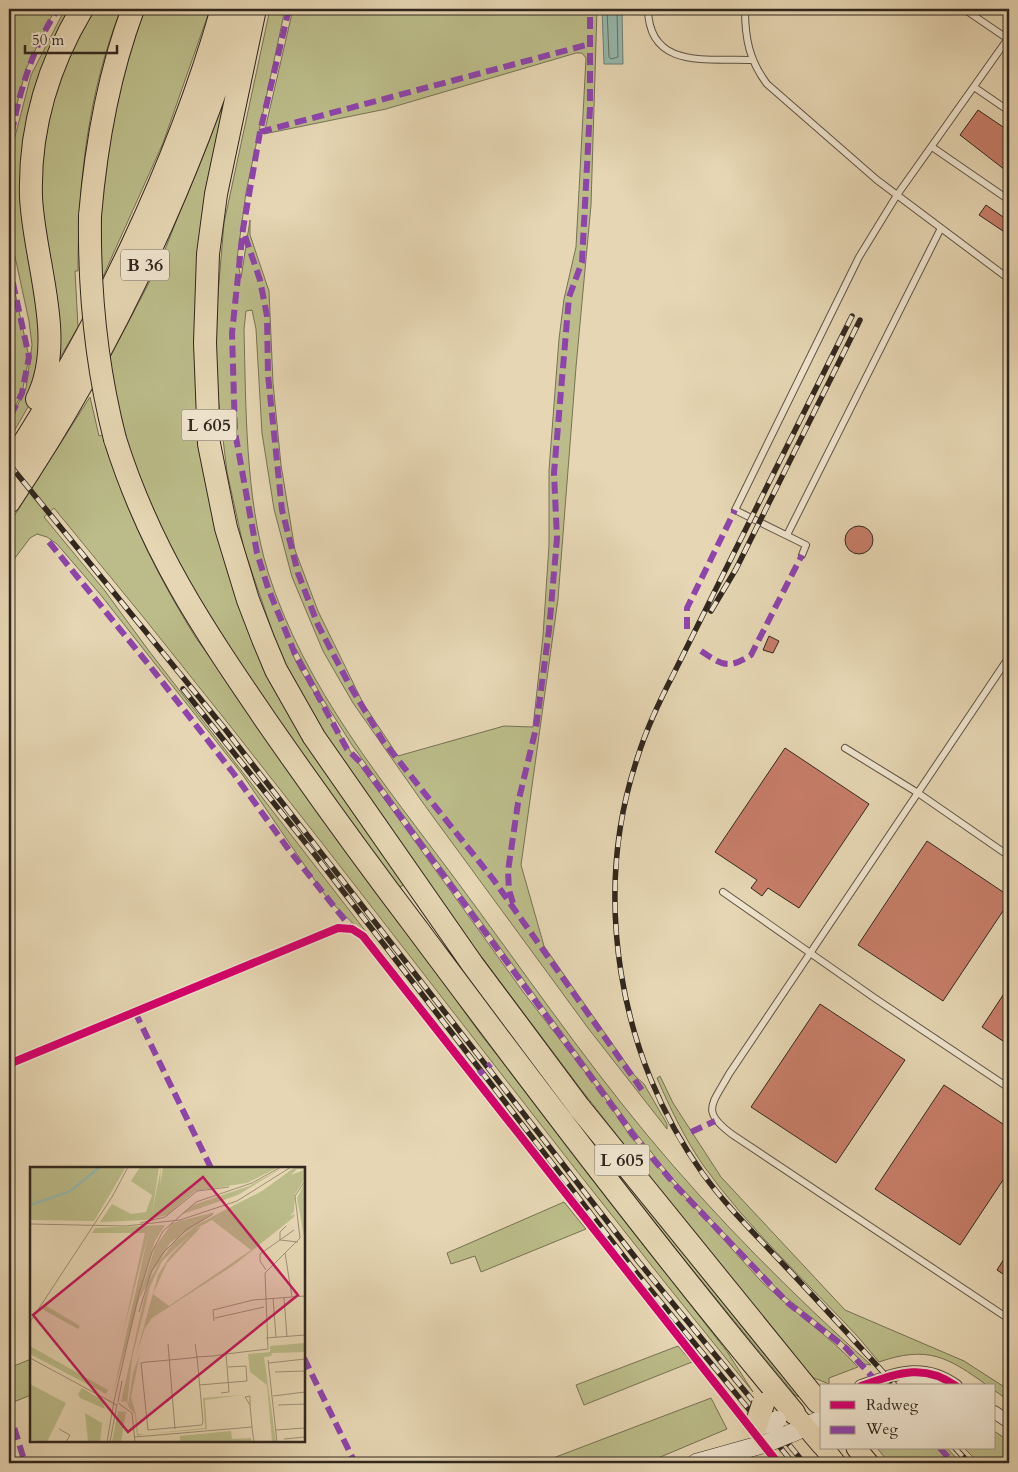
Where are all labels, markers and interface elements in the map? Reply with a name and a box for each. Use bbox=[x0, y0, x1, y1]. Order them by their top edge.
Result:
scale bar bbox=[25, 22, 118, 54]
text: 50 m bbox=[32, 30, 64, 50]
road number: B 36 bbox=[121, 250, 169, 280]
road number: L 605 bbox=[182, 410, 236, 440]
road number: L 605 bbox=[594, 1144, 650, 1176]
inset map bbox=[30, 1167, 305, 1442]
legend bbox=[820, 1384, 996, 1450]
text: Radweg bbox=[866, 1395, 919, 1415]
text: Weg bbox=[865, 1419, 898, 1439]

